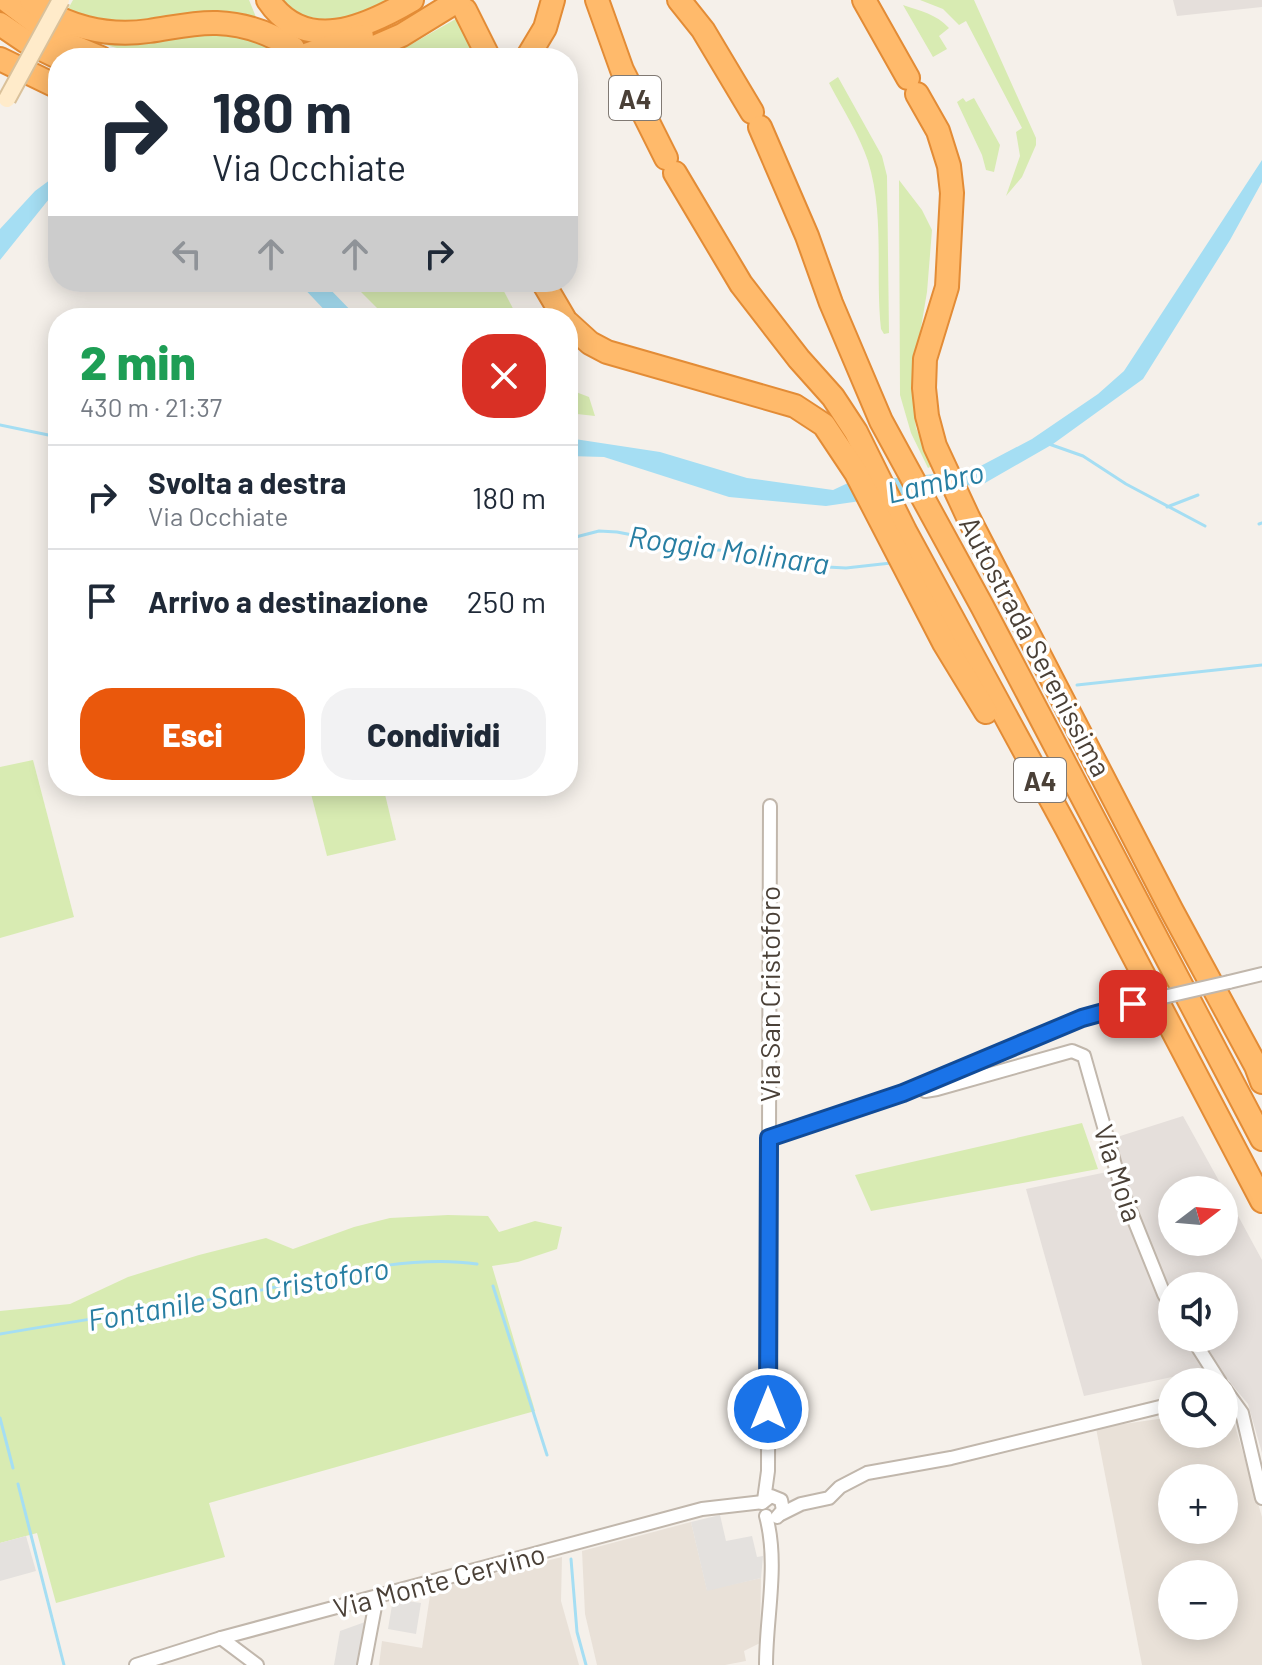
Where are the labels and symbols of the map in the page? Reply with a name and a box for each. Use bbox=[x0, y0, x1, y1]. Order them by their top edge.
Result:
road number: A4 bbox=[609, 76, 661, 120]
water label: Lambro bbox=[883, 452, 987, 510]
street label: Autostrada Serenissima bbox=[953, 510, 1119, 782]
water label: Roggia Molinara bbox=[626, 517, 832, 581]
road number: A4 bbox=[1014, 758, 1066, 802]
street label: Via San Cristoforo bbox=[752, 886, 786, 1102]
pin bbox=[1099, 970, 1167, 1038]
street label: Via Moia bbox=[1087, 1120, 1151, 1226]
north arrow bbox=[1158, 1176, 1238, 1256]
water label: Fontanile San Cristoforo bbox=[85, 1249, 391, 1337]
position arrow bbox=[726, 1367, 810, 1451]
street label: Via Monte Cervino bbox=[329, 1535, 549, 1625]

